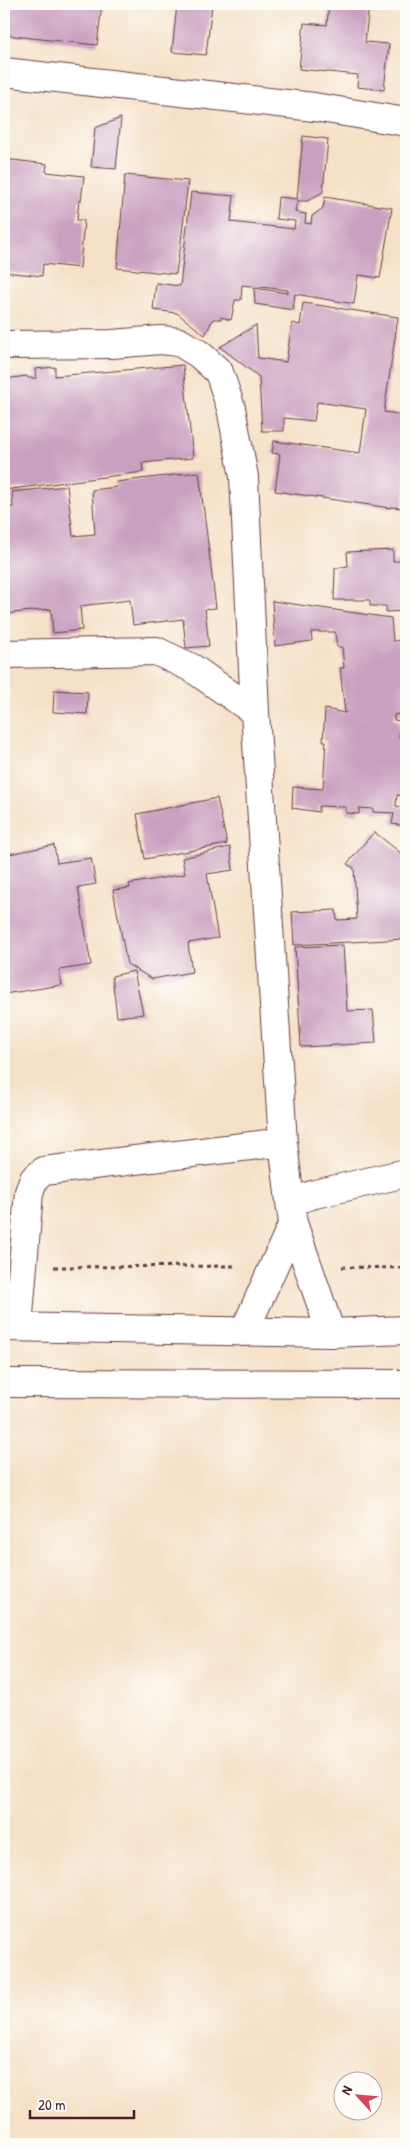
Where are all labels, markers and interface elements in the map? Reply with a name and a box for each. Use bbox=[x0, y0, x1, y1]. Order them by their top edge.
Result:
north arrow bbox=[332, 2070, 382, 2120]
text: N bbox=[336, 2082, 356, 2098]
scale bar bbox=[30, 2088, 134, 2120]
text: 20 m bbox=[38, 2094, 65, 2115]

